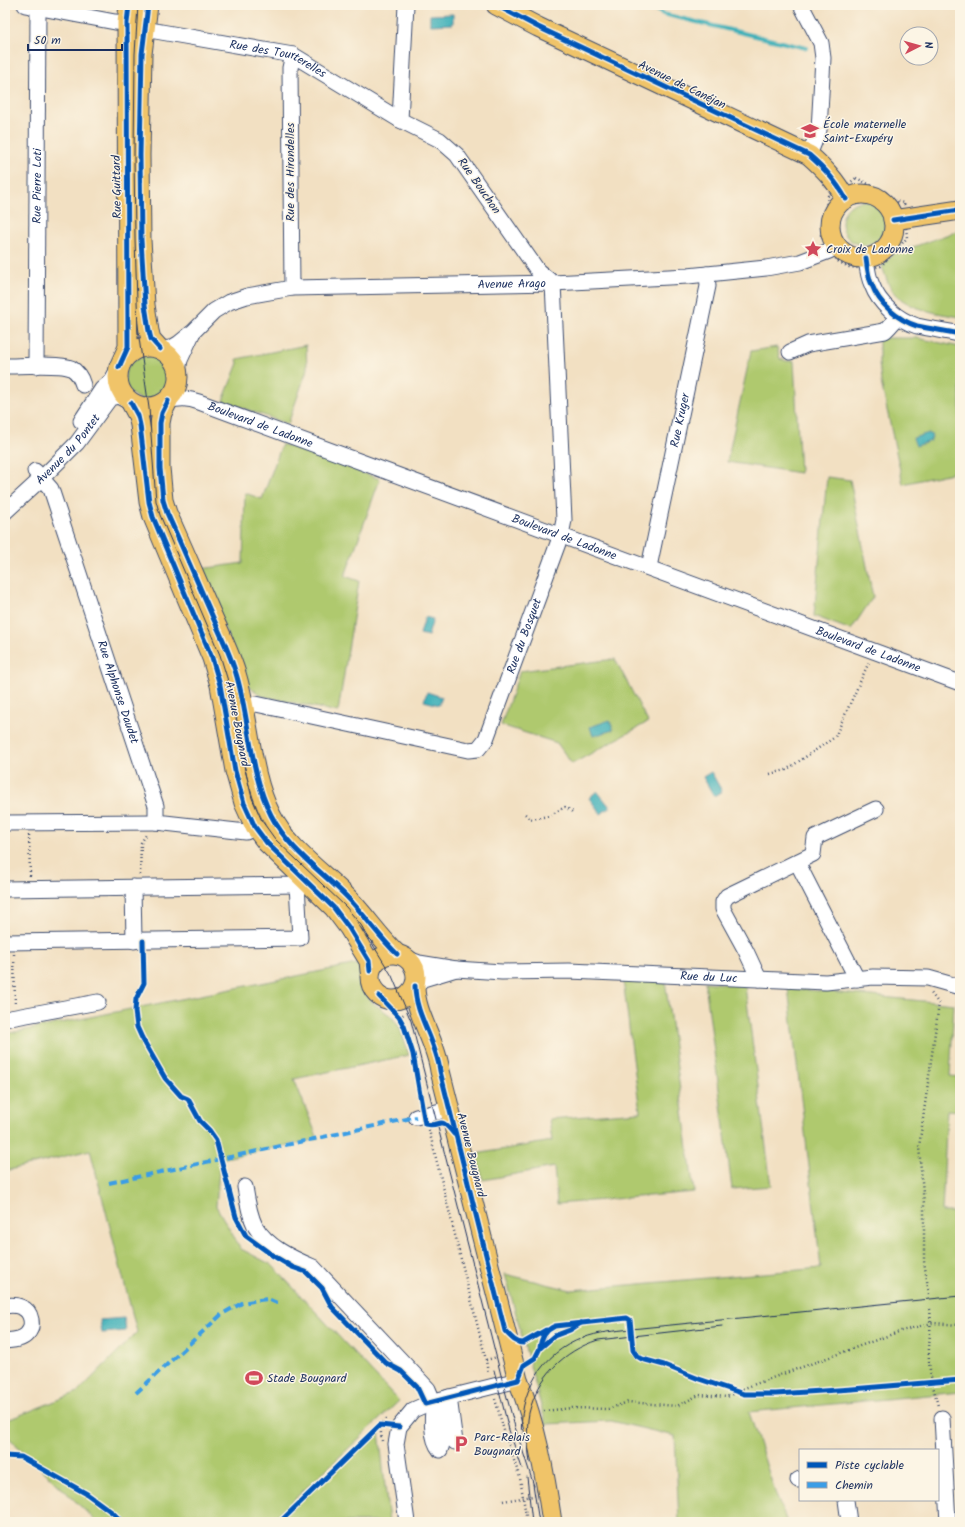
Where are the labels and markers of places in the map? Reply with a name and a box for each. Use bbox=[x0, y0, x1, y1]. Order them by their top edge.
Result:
place label: École maternelle Saint-Exupéry bbox=[823, 115, 907, 148]
school or university icon: École maternelle Saint-Exupéry bbox=[800, 121, 820, 141]
place icon: Croix de Ladonne bbox=[803, 239, 823, 259]
place label: Croix de Ladonne bbox=[826, 240, 914, 259]
sports icon: Stade Bougnard bbox=[244, 1368, 264, 1388]
place label: Stade Bougnard bbox=[267, 1369, 347, 1388]
place label: Parc-Relais Bougnard bbox=[474, 1428, 530, 1461]
parking icon: Parc-Relais Bougnard bbox=[451, 1434, 471, 1454]

